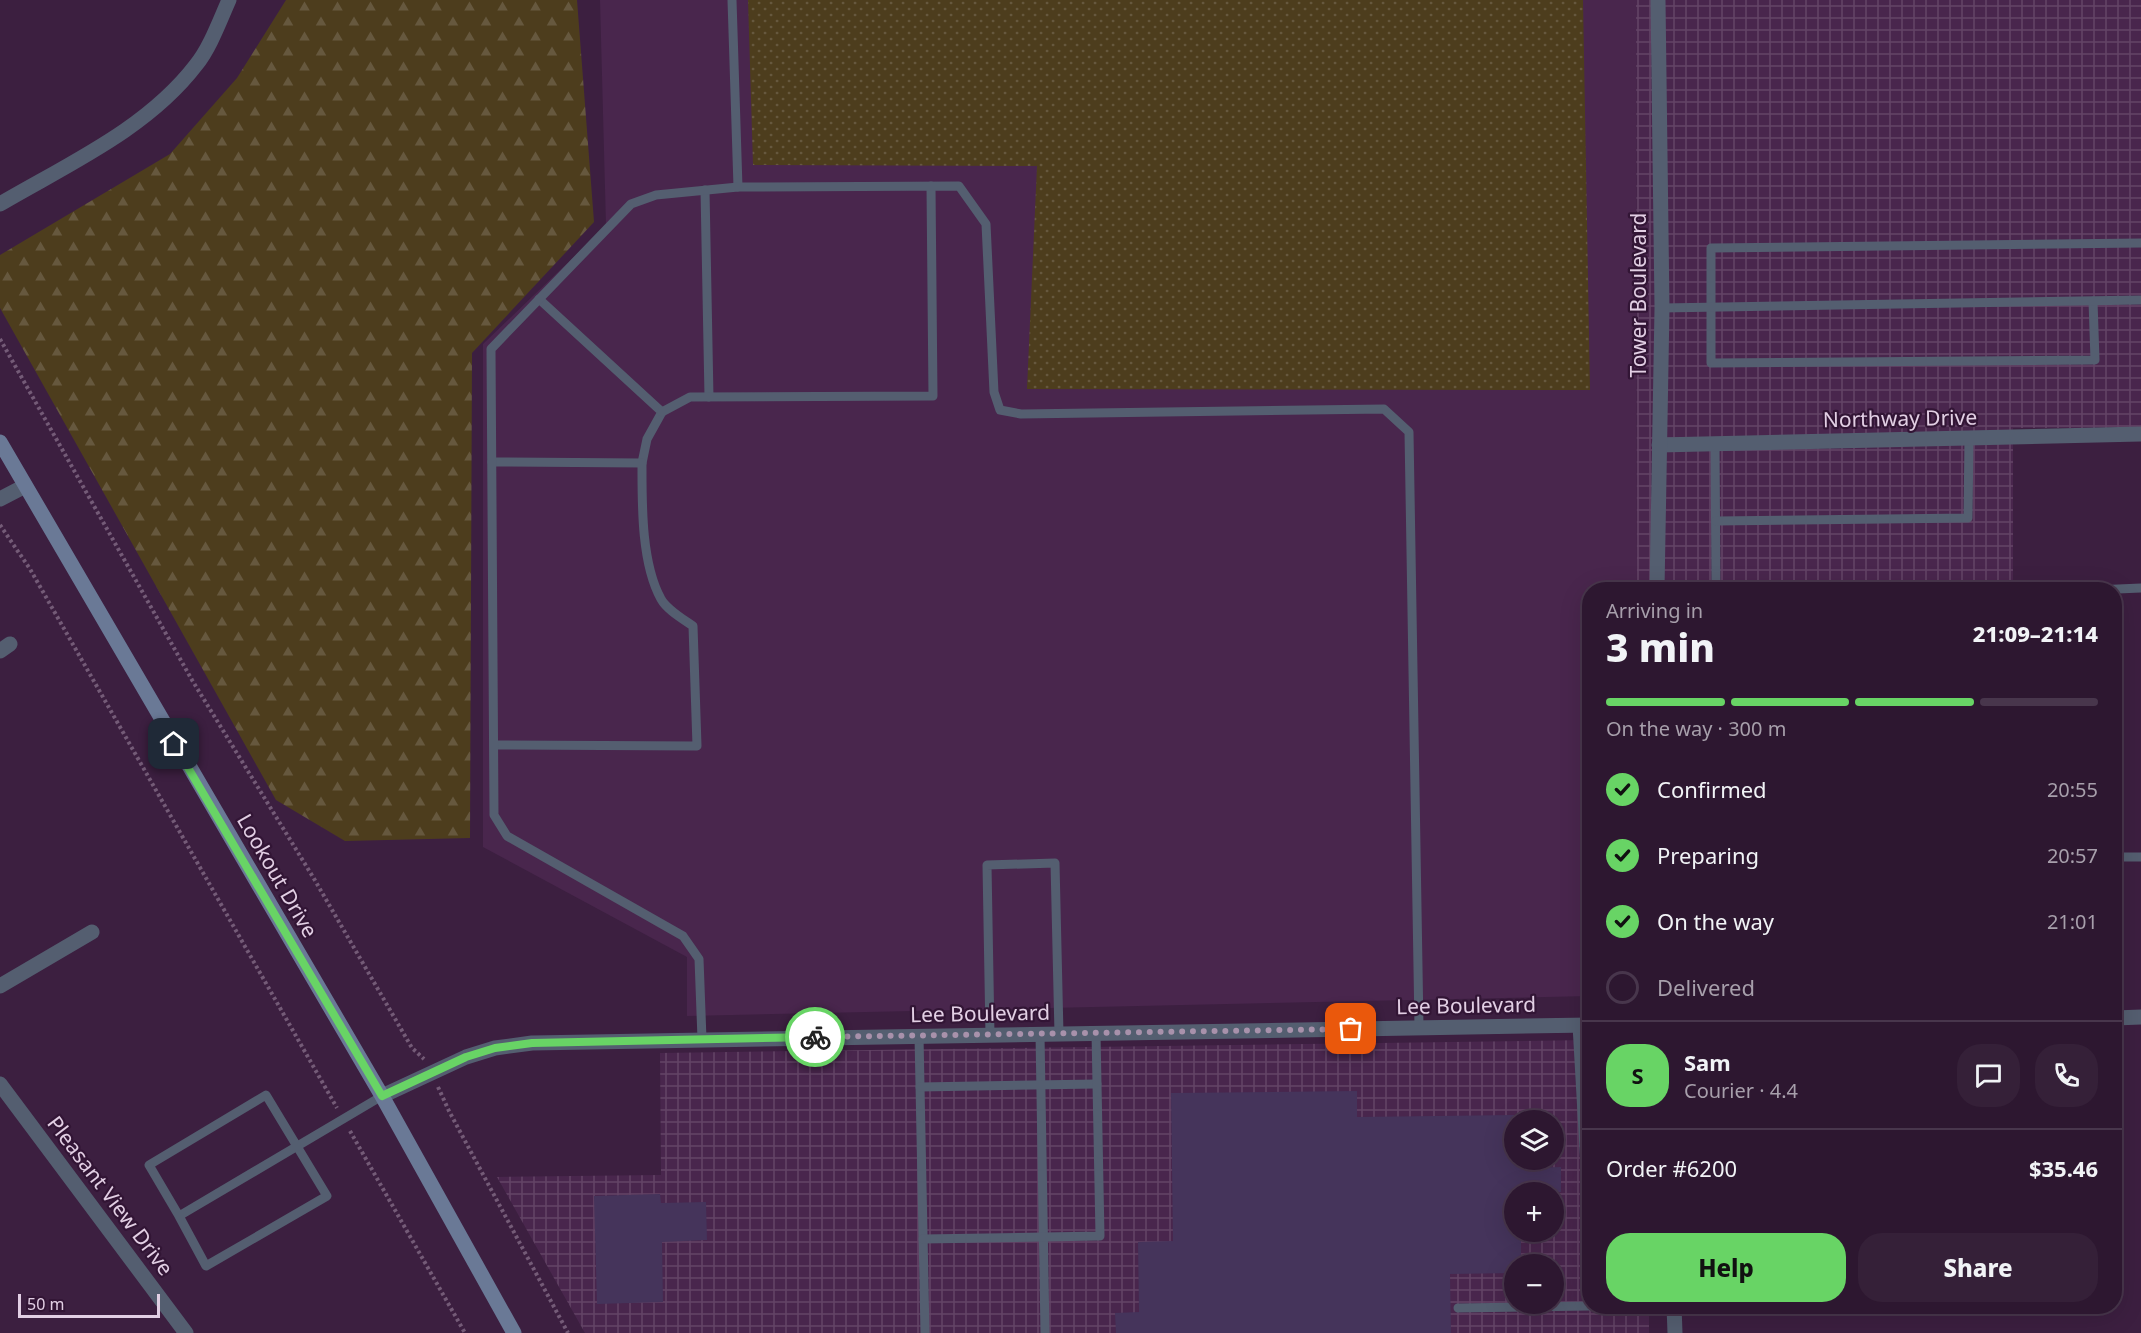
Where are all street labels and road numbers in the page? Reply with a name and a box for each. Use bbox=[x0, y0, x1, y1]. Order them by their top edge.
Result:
street label: Tower Boulevard bbox=[1624, 213, 1652, 377]
street label: Northway Drive bbox=[1823, 403, 1977, 433]
street label: Lookout Drive bbox=[231, 809, 325, 942]
street label: Lee Boulevard bbox=[1396, 990, 1536, 1020]
street label: Lee Boulevard bbox=[910, 998, 1050, 1028]
street label: Pleasant View Drive bbox=[42, 1110, 180, 1281]

